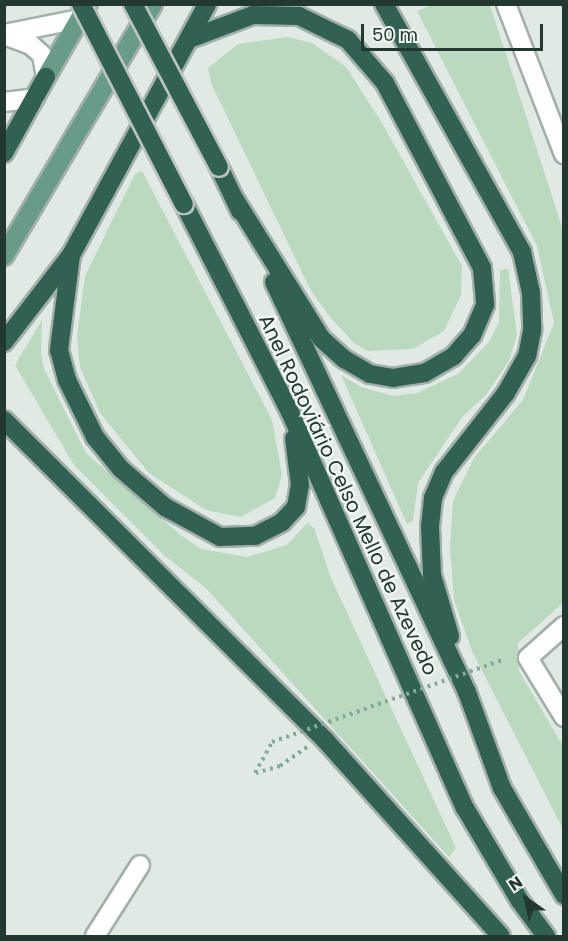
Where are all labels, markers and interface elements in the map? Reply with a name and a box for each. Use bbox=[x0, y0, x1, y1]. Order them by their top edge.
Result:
scale bar bbox=[364, 12, 546, 50]
text: 50 m bbox=[372, 22, 418, 47]
street label: Anel Rodoviário Celso Mello de Azevedo bbox=[254, 311, 442, 679]
north arrow bbox=[496, 869, 556, 929]
text: N bbox=[504, 871, 527, 897]

